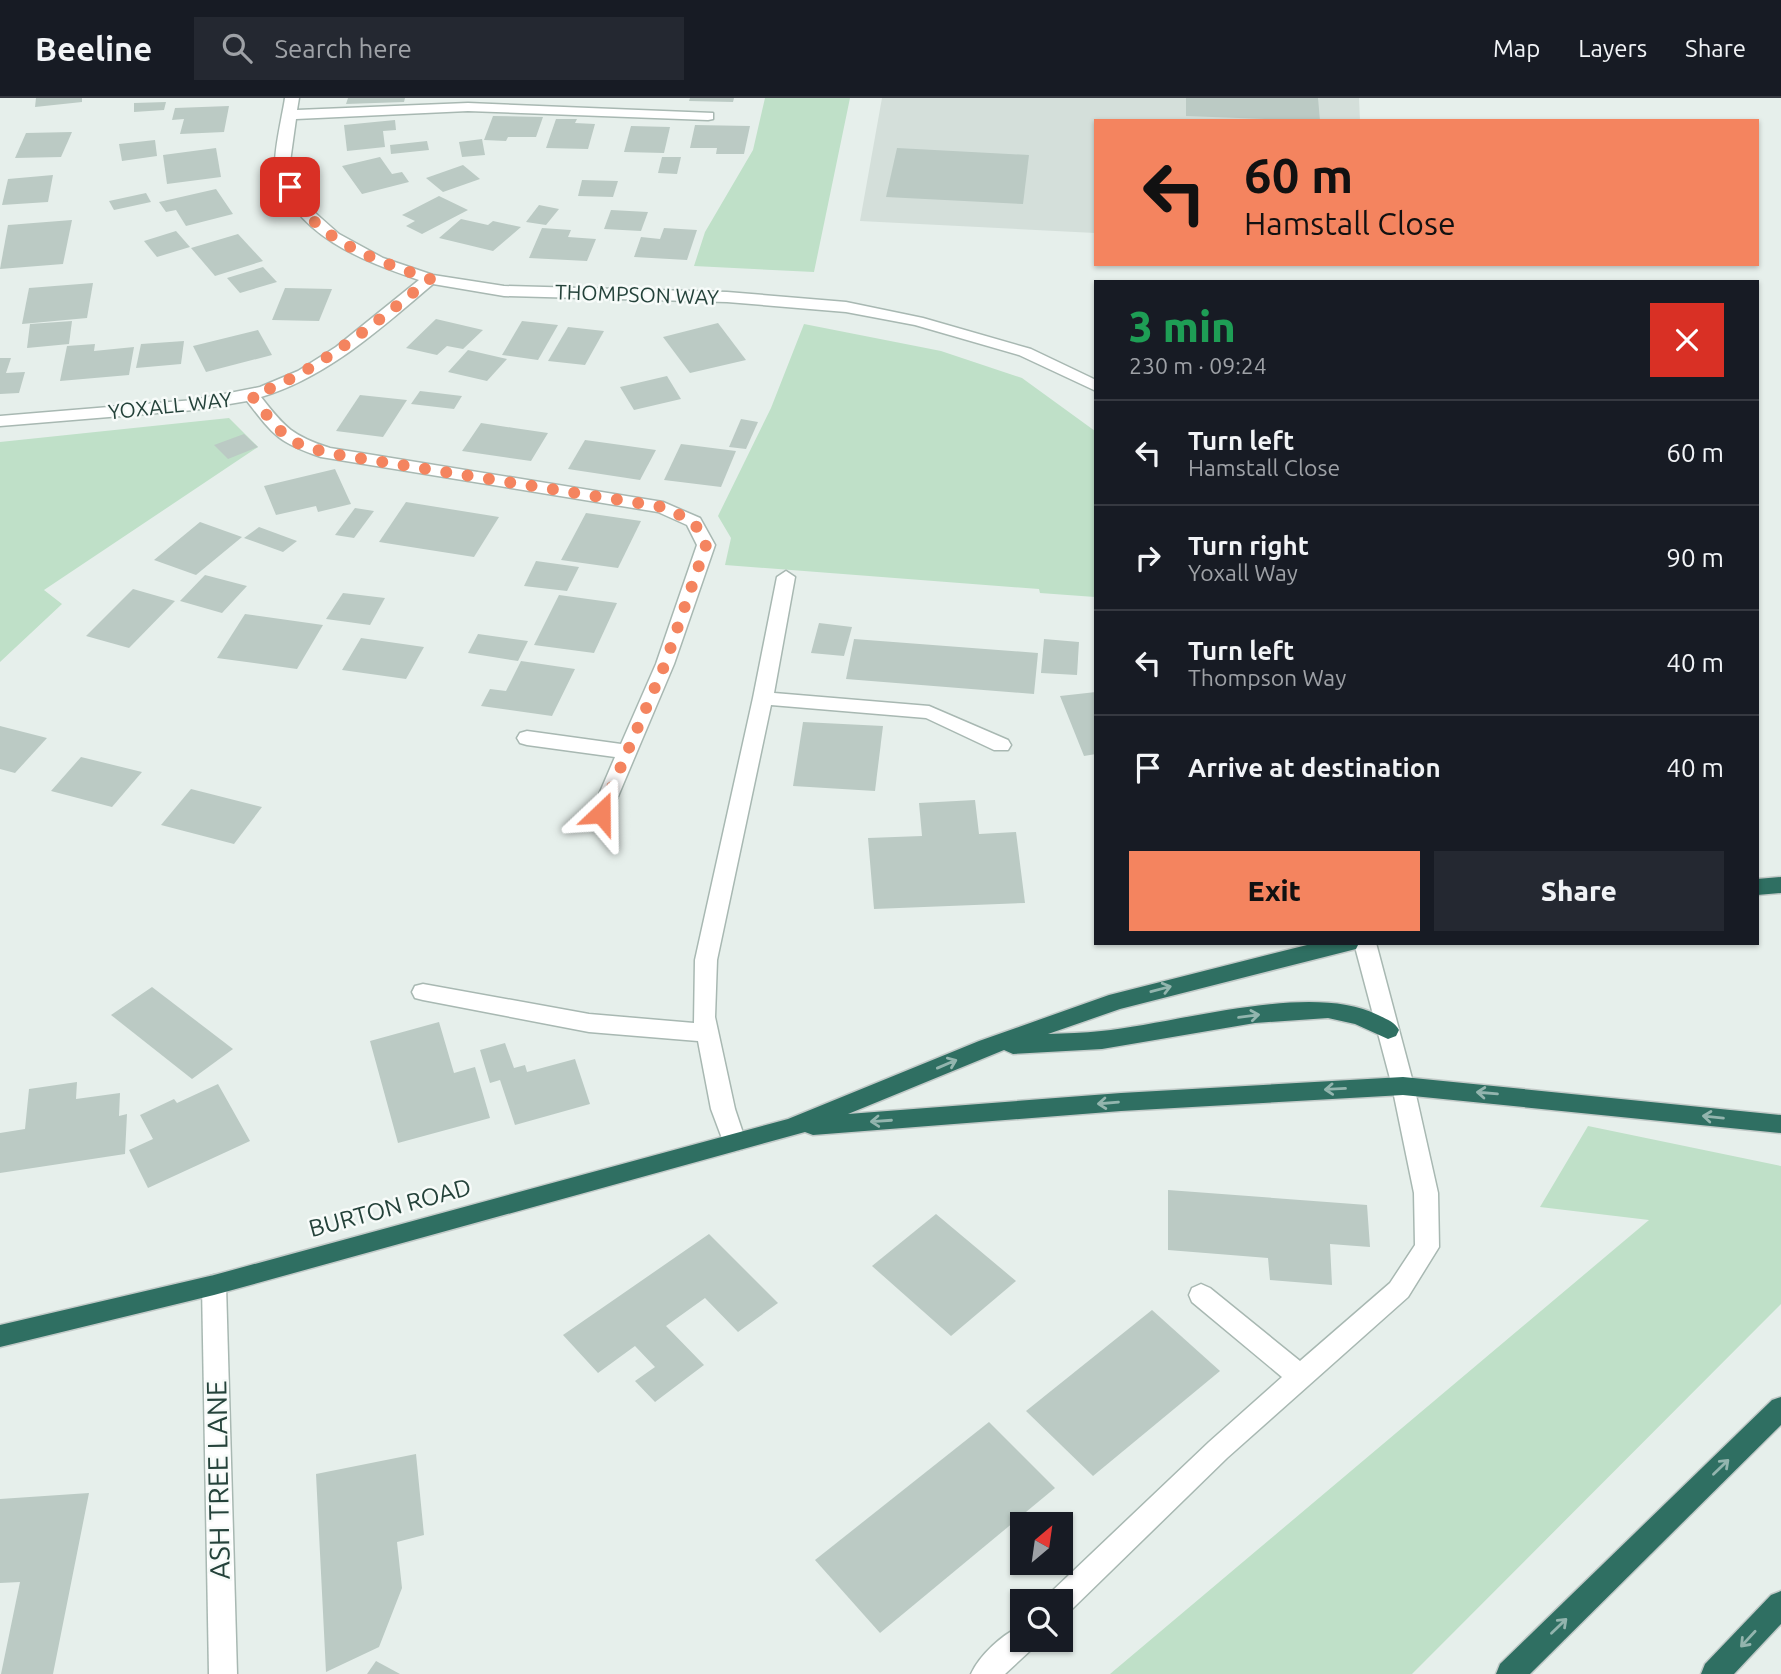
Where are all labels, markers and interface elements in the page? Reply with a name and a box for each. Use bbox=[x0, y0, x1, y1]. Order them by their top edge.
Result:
search box bbox=[194, 17, 684, 80]
icon: search bbox=[218, 29, 256, 67]
text: Beeline bbox=[35, 30, 152, 67]
text: Search here bbox=[274, 34, 412, 63]
text: Map bbox=[1493, 35, 1540, 62]
text: Layers bbox=[1578, 35, 1647, 62]
text: Share bbox=[1685, 35, 1746, 62]
icon: left bbox=[1129, 147, 1220, 238]
text: 60 m bbox=[1244, 147, 1353, 202]
pin bbox=[260, 157, 320, 217]
icon: arrive bbox=[271, 168, 309, 206]
text: Hamstall Close bbox=[1244, 205, 1456, 241]
street label: THOMPSON WAY bbox=[555, 279, 719, 309]
text: 3 min bbox=[1129, 303, 1236, 350]
button: close bbox=[1650, 303, 1724, 377]
text: 230 m · 09:24 bbox=[1129, 353, 1267, 378]
street label: YOXALL WAY bbox=[107, 387, 233, 423]
text: Turn left bbox=[1188, 426, 1294, 455]
icon: left bbox=[1129, 434, 1167, 472]
text: 60 m bbox=[1666, 438, 1724, 467]
text: Hamstall Close bbox=[1188, 455, 1340, 480]
text: Turn right bbox=[1188, 531, 1309, 560]
icon: right bbox=[1129, 539, 1167, 577]
text: 90 m bbox=[1666, 543, 1724, 572]
text: Yoxall Way bbox=[1188, 560, 1298, 585]
text: Turn left bbox=[1188, 636, 1294, 665]
icon: left bbox=[1129, 644, 1167, 682]
text: 40 m bbox=[1666, 648, 1724, 677]
text: Thompson Way bbox=[1188, 665, 1346, 690]
icon: arrive bbox=[1129, 749, 1167, 787]
text: Arrive at destination bbox=[1188, 753, 1441, 782]
text: 40 m bbox=[1666, 753, 1724, 782]
position arrow bbox=[564, 776, 638, 850]
button: Exit bbox=[1129, 851, 1420, 931]
button: Share bbox=[1434, 851, 1724, 931]
one-way arrow bbox=[1150, 982, 1172, 995]
one-way arrow bbox=[1237, 1009, 1260, 1022]
one-way arrow bbox=[935, 1056, 957, 1069]
one-way arrow bbox=[1323, 1083, 1346, 1096]
one-way arrow bbox=[1476, 1086, 1499, 1099]
one-way arrow bbox=[1097, 1097, 1119, 1110]
one-way arrow bbox=[1702, 1110, 1725, 1123]
one-way arrow bbox=[870, 1115, 893, 1128]
street label: BURTON ROAD bbox=[306, 1173, 474, 1242]
street label: ASH TREE LANE bbox=[200, 1380, 235, 1580]
one-way arrow bbox=[1713, 1459, 1730, 1476]
north arrow bbox=[1010, 1512, 1073, 1575]
map controls bbox=[1010, 1512, 1073, 1652]
button: search bbox=[1010, 1589, 1073, 1652]
one-way arrow bbox=[1550, 1618, 1567, 1635]
one-way arrow bbox=[1740, 1630, 1756, 1648]

